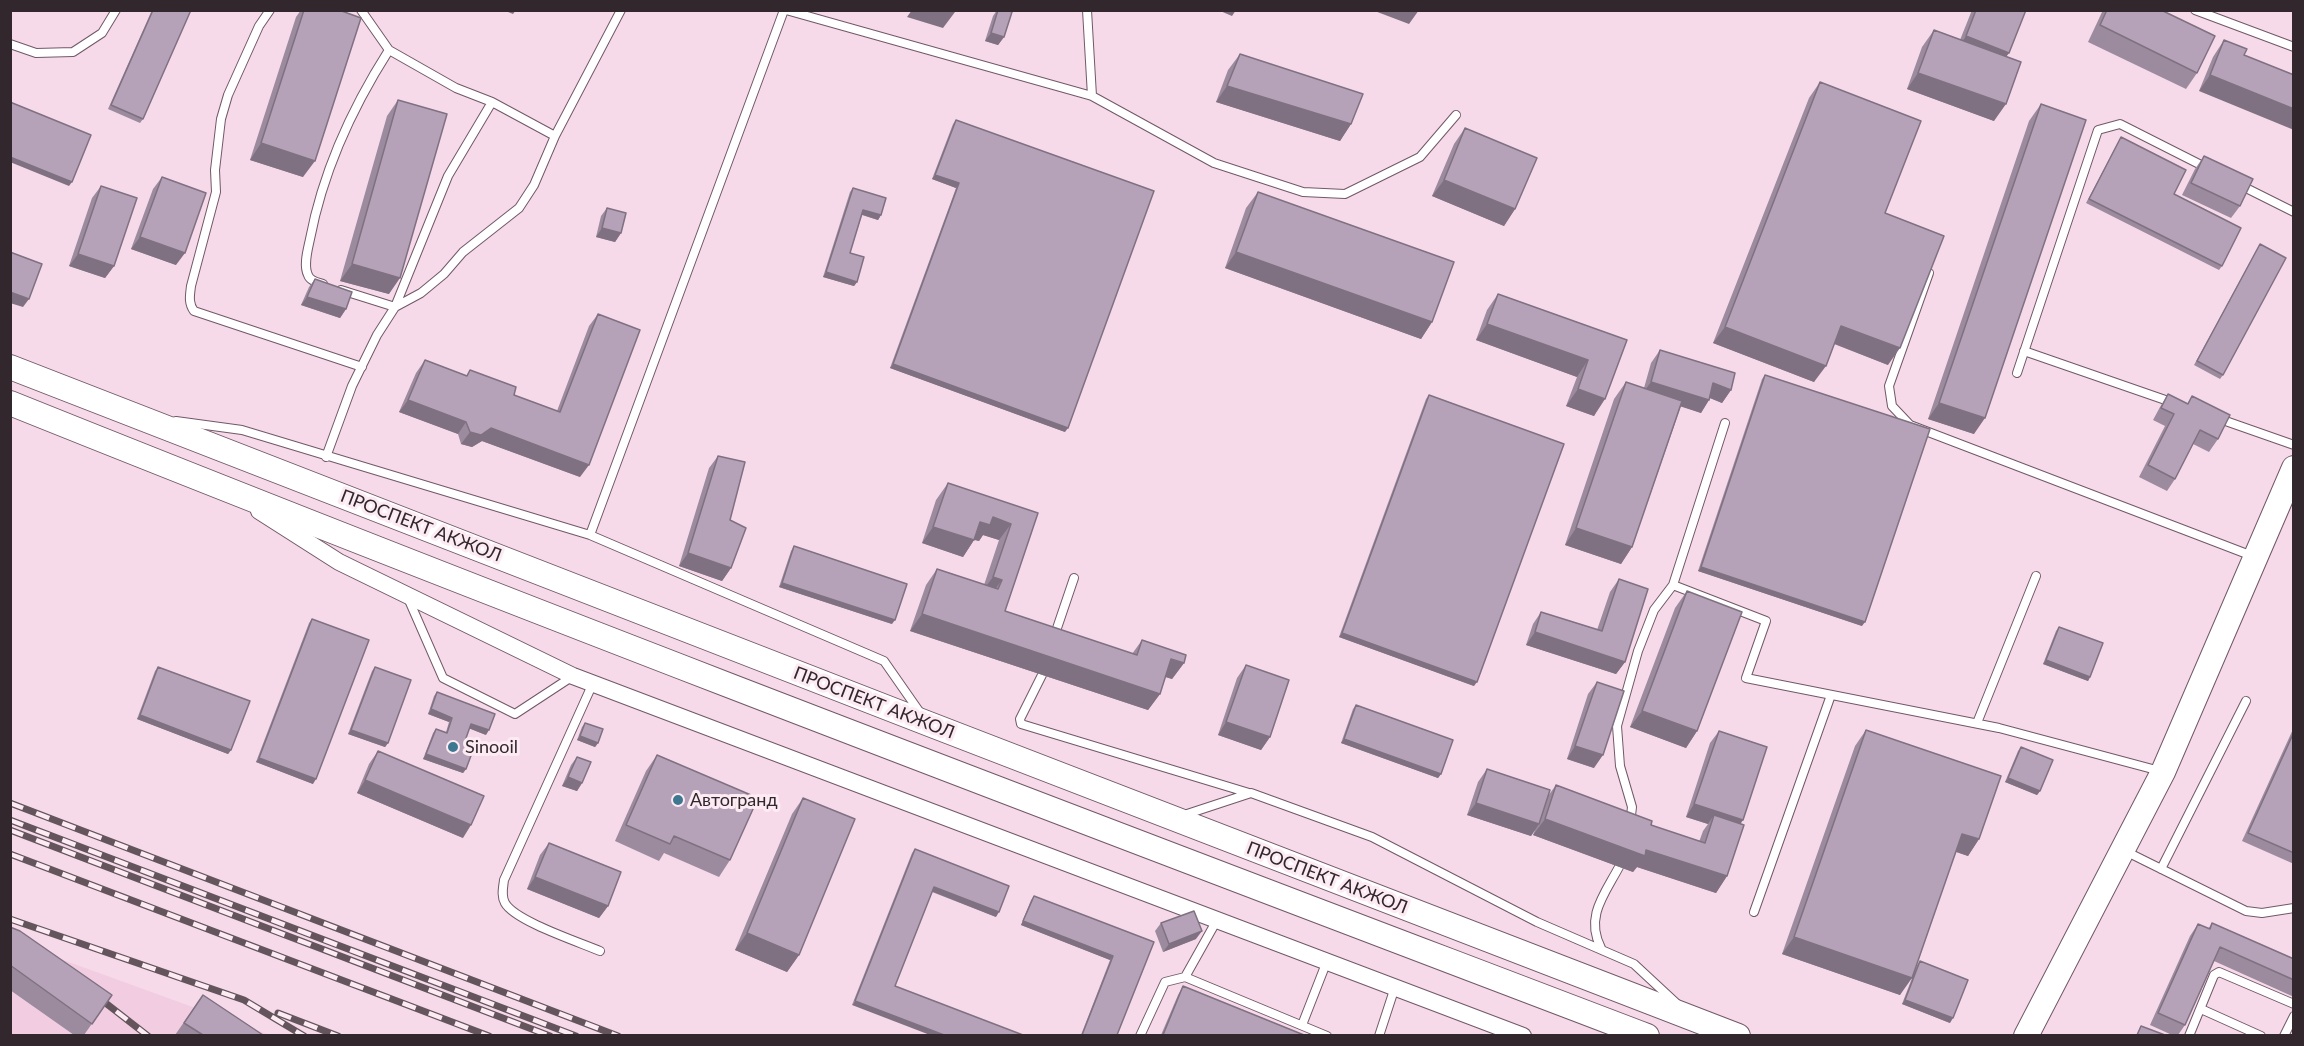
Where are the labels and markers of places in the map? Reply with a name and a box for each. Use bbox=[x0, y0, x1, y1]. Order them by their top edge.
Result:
place label: Sinooil bbox=[465, 736, 518, 758]
marker: Sinooil bbox=[446, 740, 460, 754]
place label: Автогранд bbox=[690, 789, 778, 811]
marker: Автогранд bbox=[671, 793, 685, 807]

